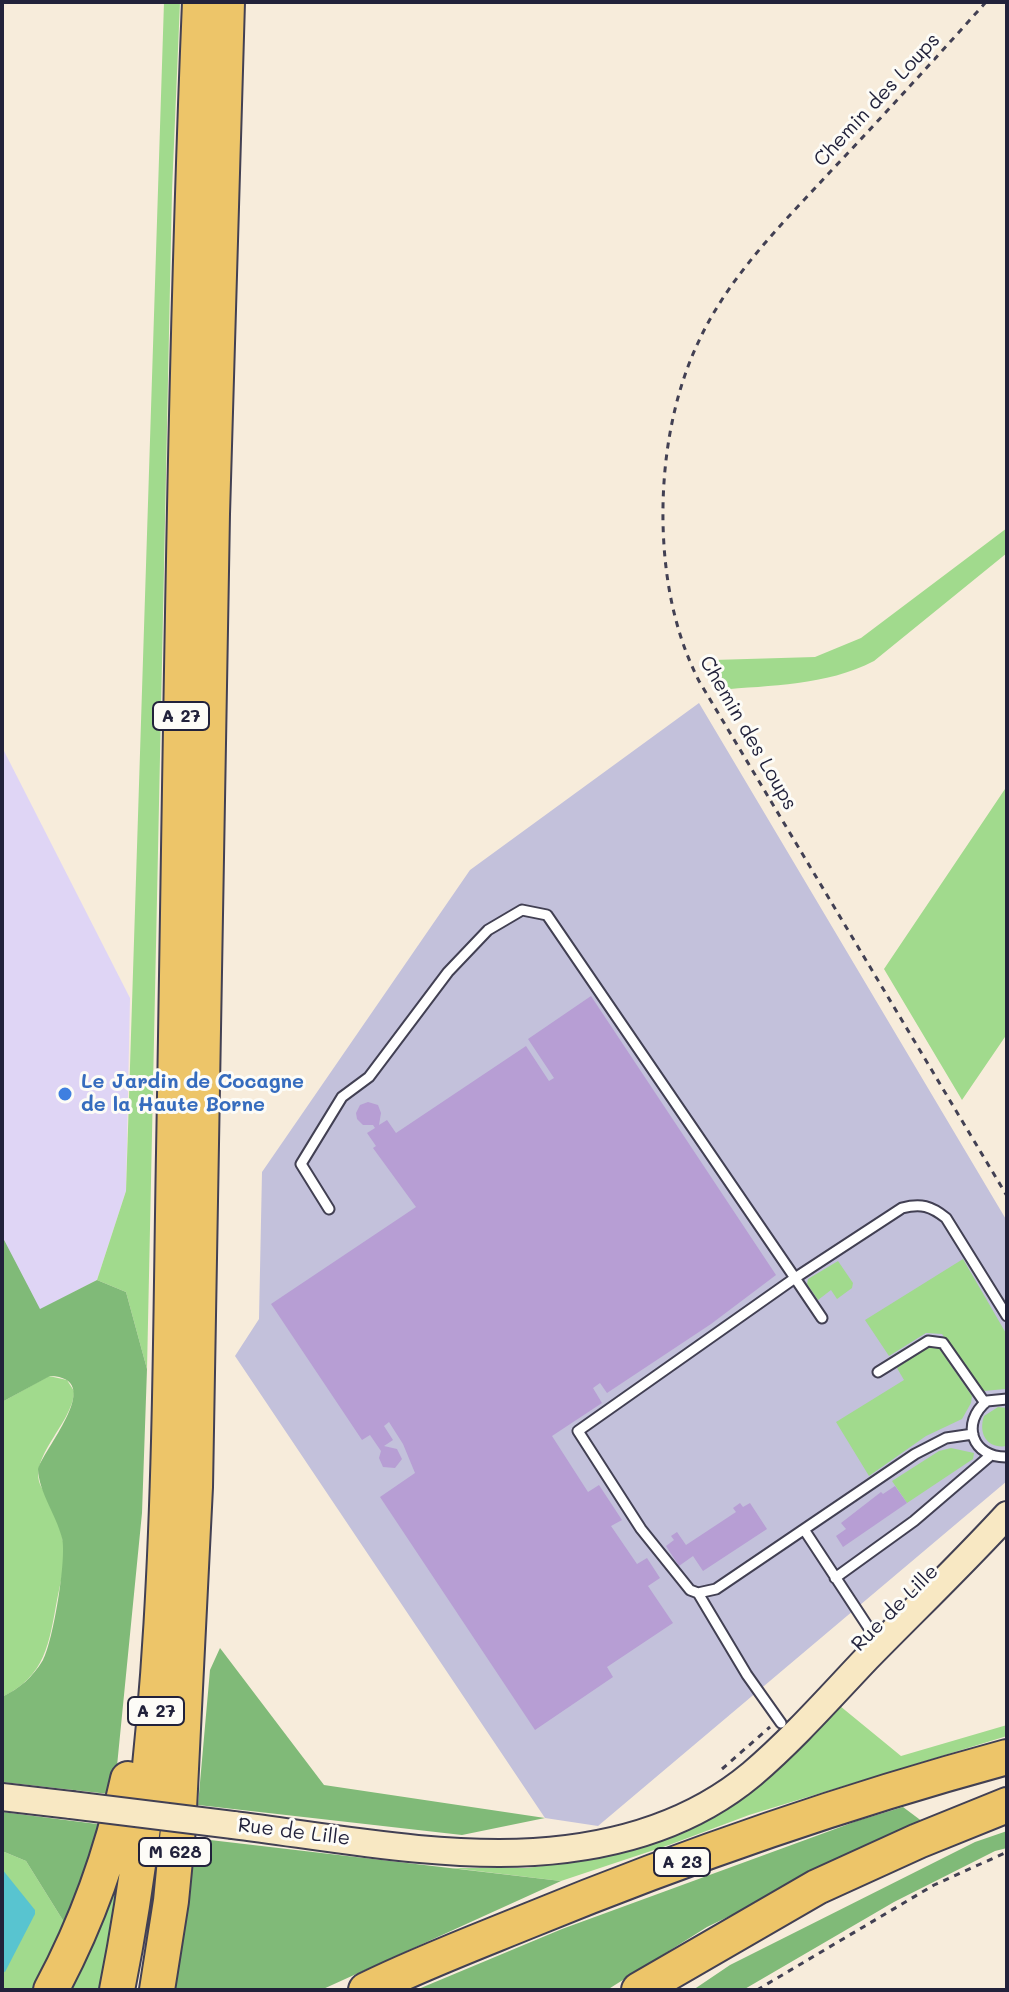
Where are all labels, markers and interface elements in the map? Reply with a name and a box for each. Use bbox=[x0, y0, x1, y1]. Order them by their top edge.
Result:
street label: Chemin des Loups bbox=[809, 28, 945, 172]
street label: Chemin des Loups bbox=[694, 652, 802, 814]
road number: A 27 bbox=[153, 702, 209, 730]
place label: Le Jardin de Cocagne de la Haute Borne bbox=[81, 1070, 304, 1117]
marker: Le Jardin de Cocagne de la Haute Borne bbox=[56, 1085, 74, 1103]
street label: Rue de Lille bbox=[847, 1560, 943, 1656]
road number: A 27 bbox=[128, 1697, 184, 1725]
street label: Rue de Lille bbox=[236, 1813, 352, 1851]
road number: M 628 bbox=[139, 1838, 211, 1866]
road number: A 23 bbox=[654, 1848, 710, 1876]

